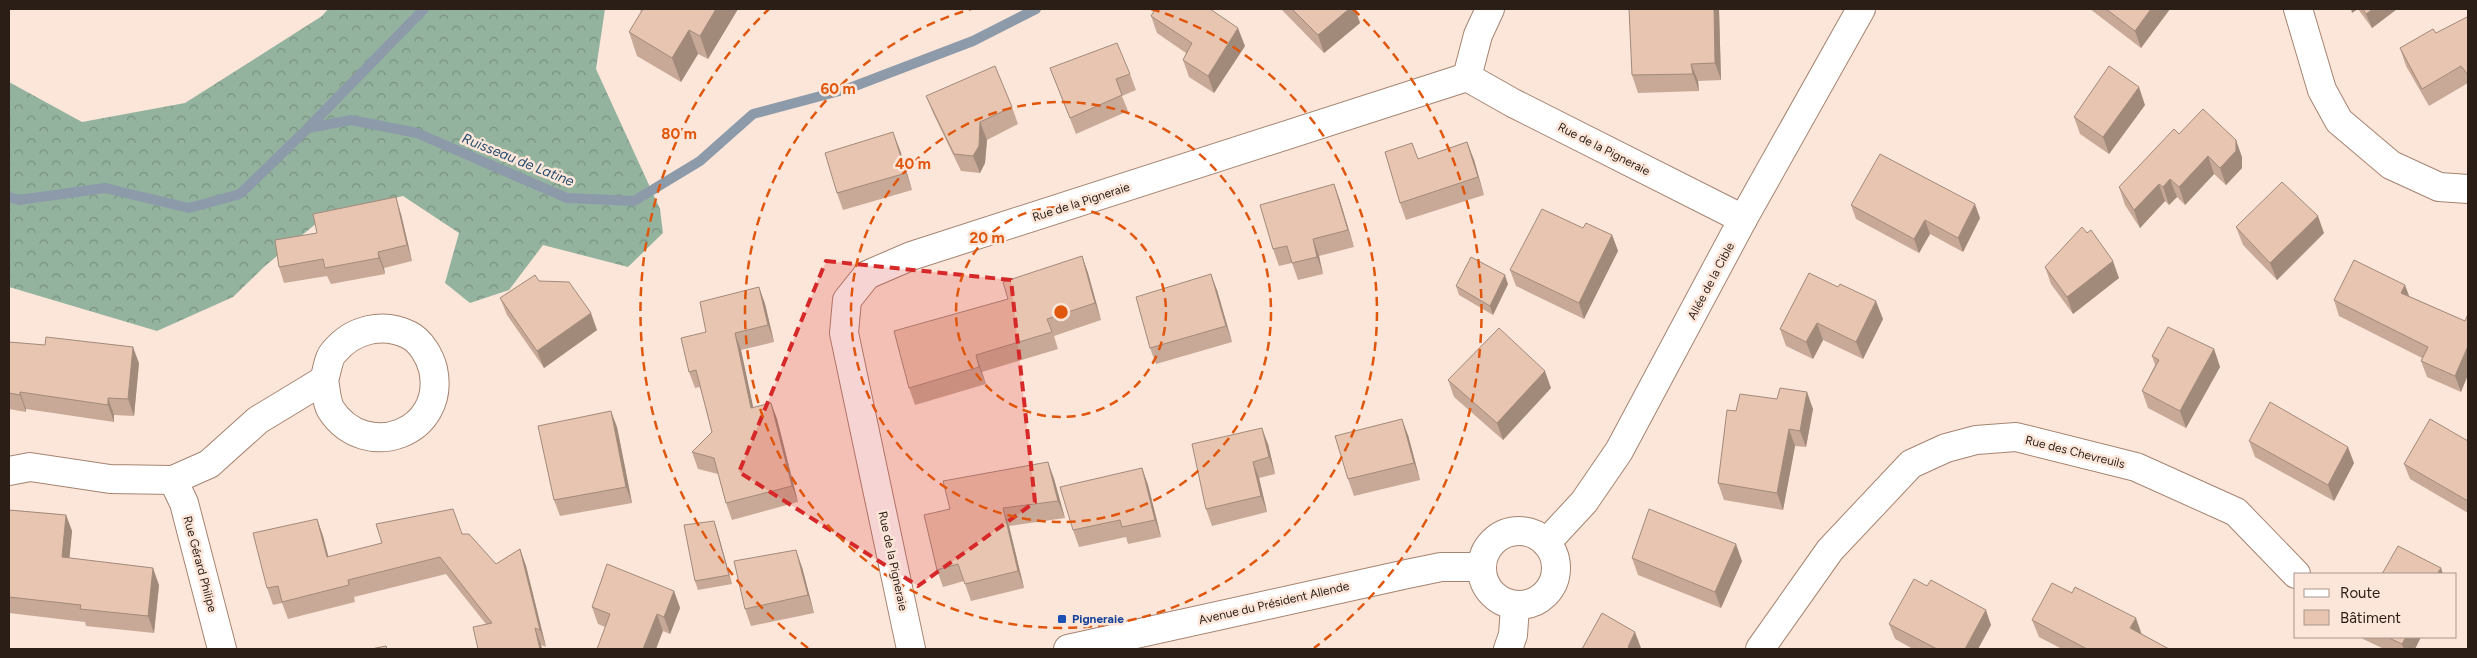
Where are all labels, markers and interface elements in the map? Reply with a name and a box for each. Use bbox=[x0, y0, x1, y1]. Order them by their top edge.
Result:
text: 60 m bbox=[820, 80, 856, 98]
street label: Rue de la Pigneraie bbox=[1556, 120, 1653, 178]
text: 80 m bbox=[661, 125, 697, 143]
water label: Ruisseau de Latine bbox=[460, 130, 577, 190]
text: 40 m bbox=[895, 155, 931, 173]
street label: Rue de la Pigneraie bbox=[1031, 180, 1132, 224]
text: 20 m bbox=[969, 229, 1005, 247]
street label: Allée de la Cible bbox=[1685, 240, 1737, 322]
centre of rings bbox=[1052, 303, 1070, 321]
street label: Rue des Chevreuils bbox=[2024, 433, 2127, 471]
street label: Rue de la Pigneraie bbox=[876, 510, 910, 613]
street label: Rue Gérard Philipe bbox=[180, 514, 220, 614]
legend bbox=[2294, 573, 2457, 638]
street label: Avenue du Président Allende bbox=[1197, 579, 1351, 627]
text: Route bbox=[2340, 584, 2380, 602]
text: Bâtiment bbox=[2340, 609, 2401, 627]
place label: Pigneraie bbox=[1072, 612, 1124, 626]
marker: Pigneraie bbox=[1056, 613, 1068, 625]

